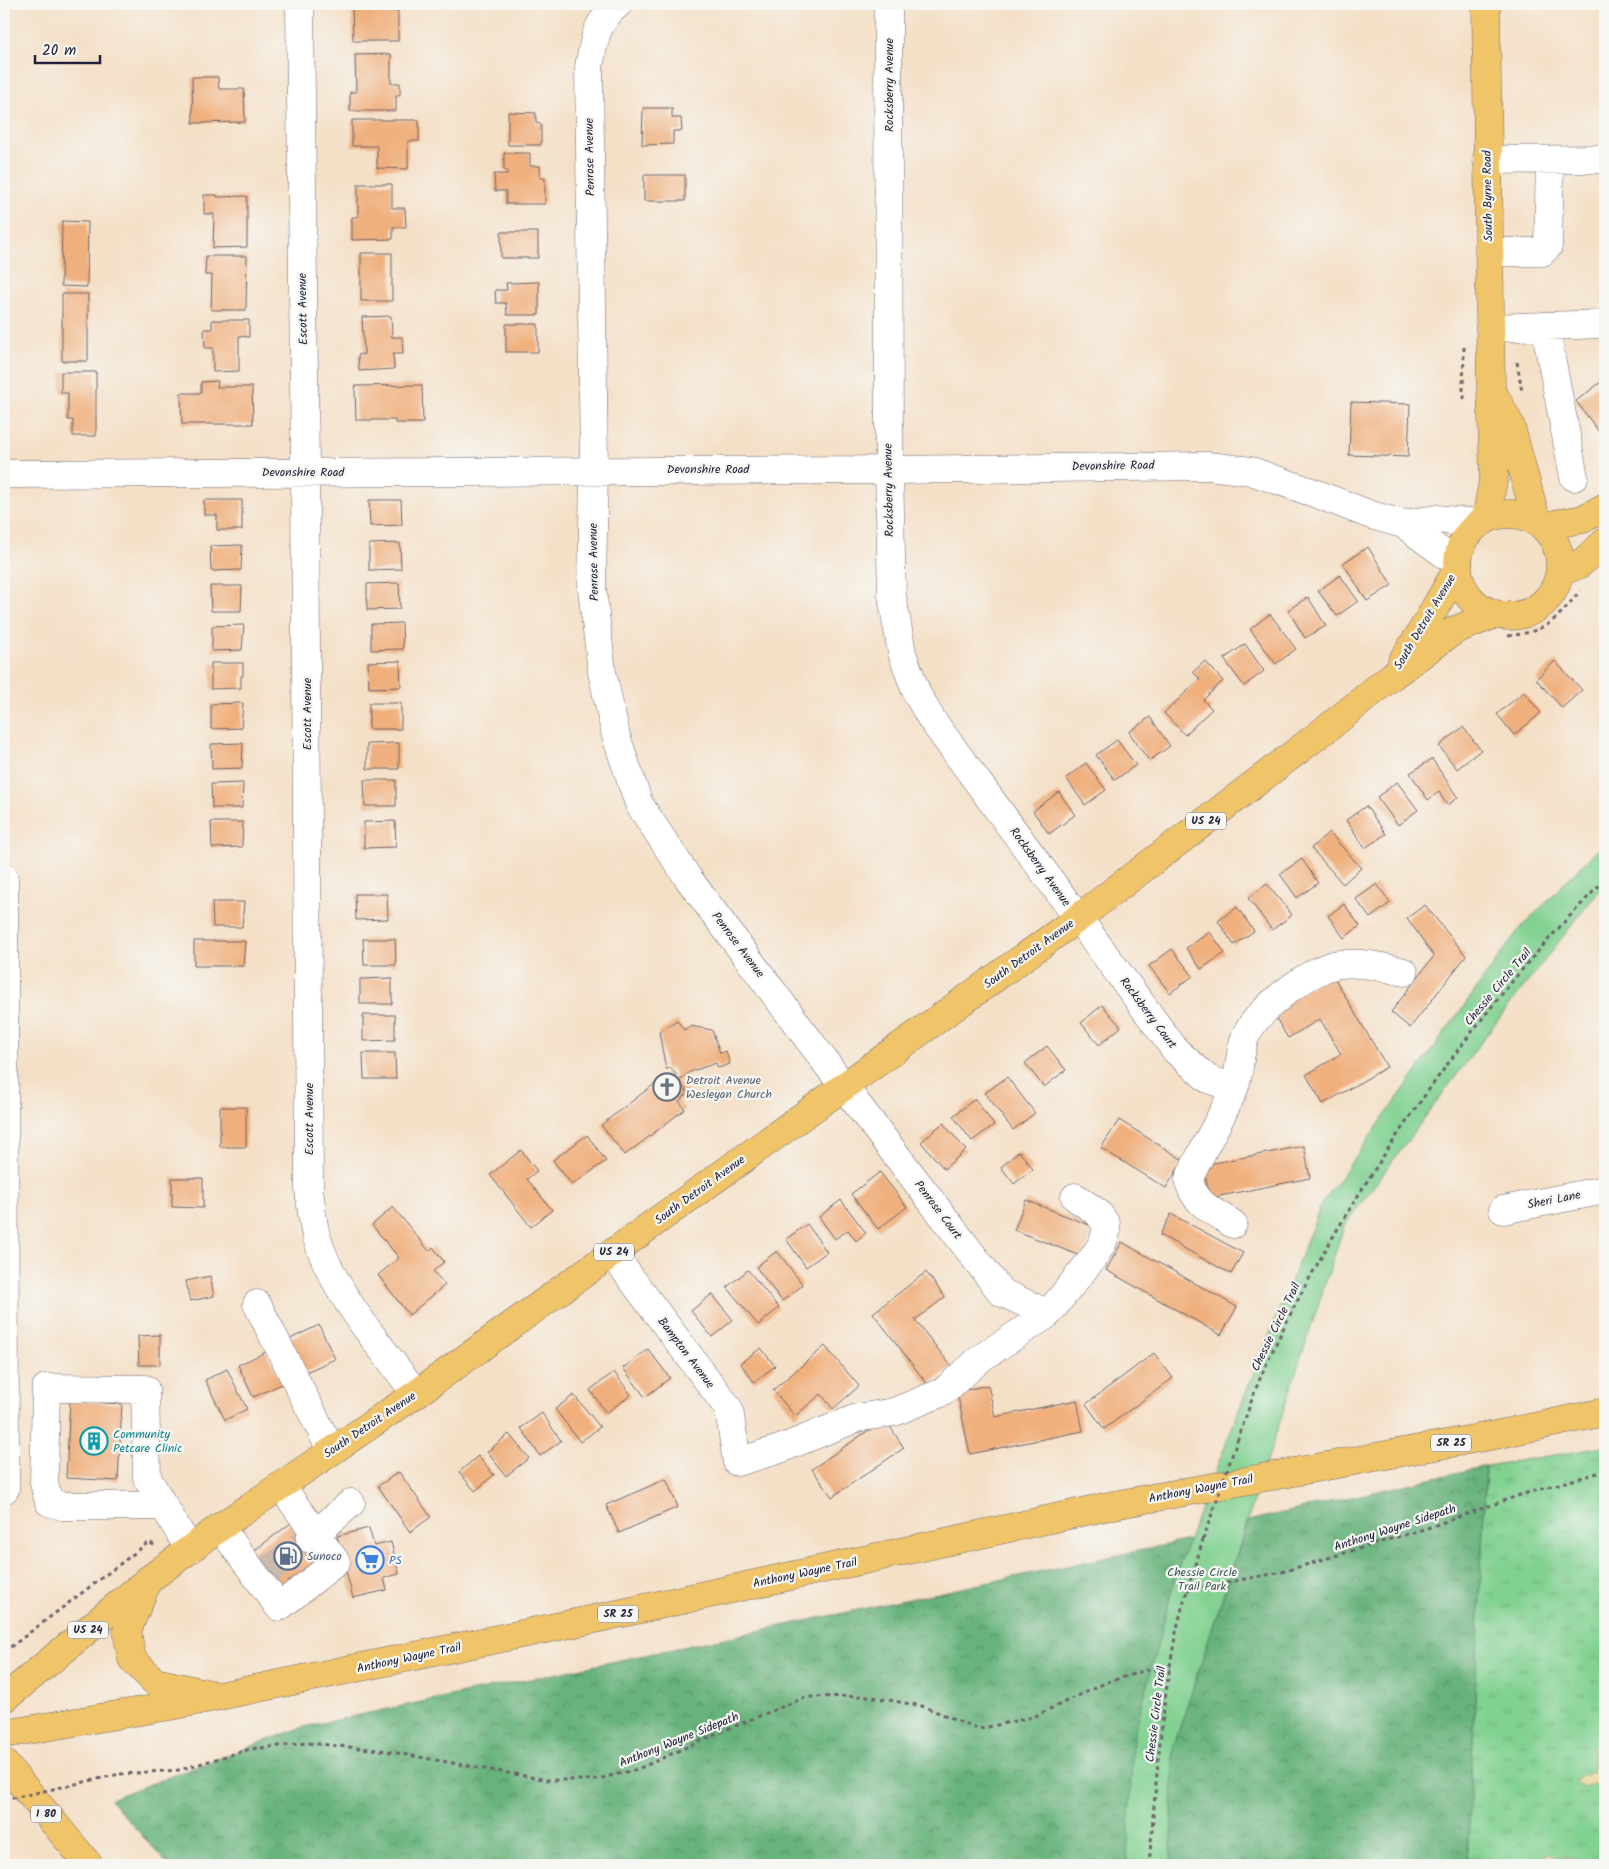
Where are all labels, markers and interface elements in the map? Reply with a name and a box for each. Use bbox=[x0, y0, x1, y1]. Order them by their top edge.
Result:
scale bar bbox=[35, 32, 100, 64]
street label: Rocksberry Avenue bbox=[880, 37, 899, 132]
text: 20 m bbox=[42, 39, 76, 63]
street label: Penrose Avenue bbox=[580, 117, 600, 196]
street label: South Byrne Road bbox=[1478, 149, 1498, 242]
street label: Escott Avenue bbox=[293, 272, 313, 345]
street label: Rocksberry Avenue bbox=[879, 442, 899, 537]
street label: Devonshire Road bbox=[1071, 456, 1156, 476]
street label: Devonshire Road bbox=[667, 460, 750, 479]
street label: Devonshire Road bbox=[262, 463, 345, 482]
street label: Penrose Avenue bbox=[584, 522, 604, 601]
street label: South Detroit Avenue bbox=[1389, 570, 1461, 673]
street label: Escott Avenue bbox=[298, 677, 317, 750]
road number: US 24 bbox=[1186, 812, 1226, 829]
street label: Rocksberry Avenue bbox=[1005, 823, 1076, 911]
street label: Penrose Avenue bbox=[707, 908, 770, 982]
street label: South Detroit Avenue bbox=[980, 914, 1079, 994]
street label: Chessie Circle Trail bbox=[1460, 944, 1536, 1030]
street label: Rocksberry Court bbox=[1115, 973, 1182, 1053]
place label: Detroit Avenue Wesleyan Church bbox=[686, 1071, 772, 1104]
church icon: Detroit Avenue Wesleyan Church bbox=[652, 1072, 682, 1102]
street label: Escott Avenue bbox=[300, 1082, 319, 1155]
street label: South Detroit Avenue bbox=[651, 1150, 750, 1230]
street label: Penrose Court bbox=[909, 1176, 967, 1244]
street label: Sheri Lane bbox=[1526, 1185, 1583, 1214]
road number: US 24 bbox=[594, 1244, 634, 1260]
street label: Chessie Circle Trail bbox=[1246, 1279, 1306, 1375]
street label: Bampton Avenue bbox=[653, 1313, 720, 1393]
street label: South Detroit Avenue bbox=[320, 1387, 421, 1463]
place label: Community Petcare Clinic bbox=[113, 1425, 182, 1458]
building icon: Community Petcare Clinic bbox=[79, 1426, 109, 1456]
road number: SR 25 bbox=[1431, 1435, 1471, 1452]
street label: Anthony Wayne Trail bbox=[1147, 1470, 1255, 1508]
street label: Anthony Wayne Sidepath bbox=[1332, 1499, 1458, 1557]
fuel station icon: Sunoco bbox=[273, 1541, 303, 1571]
supermarket icon: PS bbox=[355, 1545, 385, 1575]
place label: Sunoco bbox=[307, 1547, 342, 1566]
place label: PS bbox=[389, 1551, 403, 1570]
street label: Anthony Wayne Trail bbox=[751, 1553, 859, 1593]
park label: Chessie Circle Trail Park bbox=[1167, 1563, 1238, 1596]
road number: SR 25 bbox=[598, 1606, 638, 1622]
road number: US 24 bbox=[68, 1622, 108, 1638]
street label: Anthony Wayne Trail bbox=[355, 1638, 463, 1678]
street label: Chessie Circle Trail bbox=[1141, 1665, 1171, 1763]
street label: Anthony Wayne Sidepath bbox=[616, 1707, 742, 1773]
road number: I 80 bbox=[31, 1806, 61, 1822]

